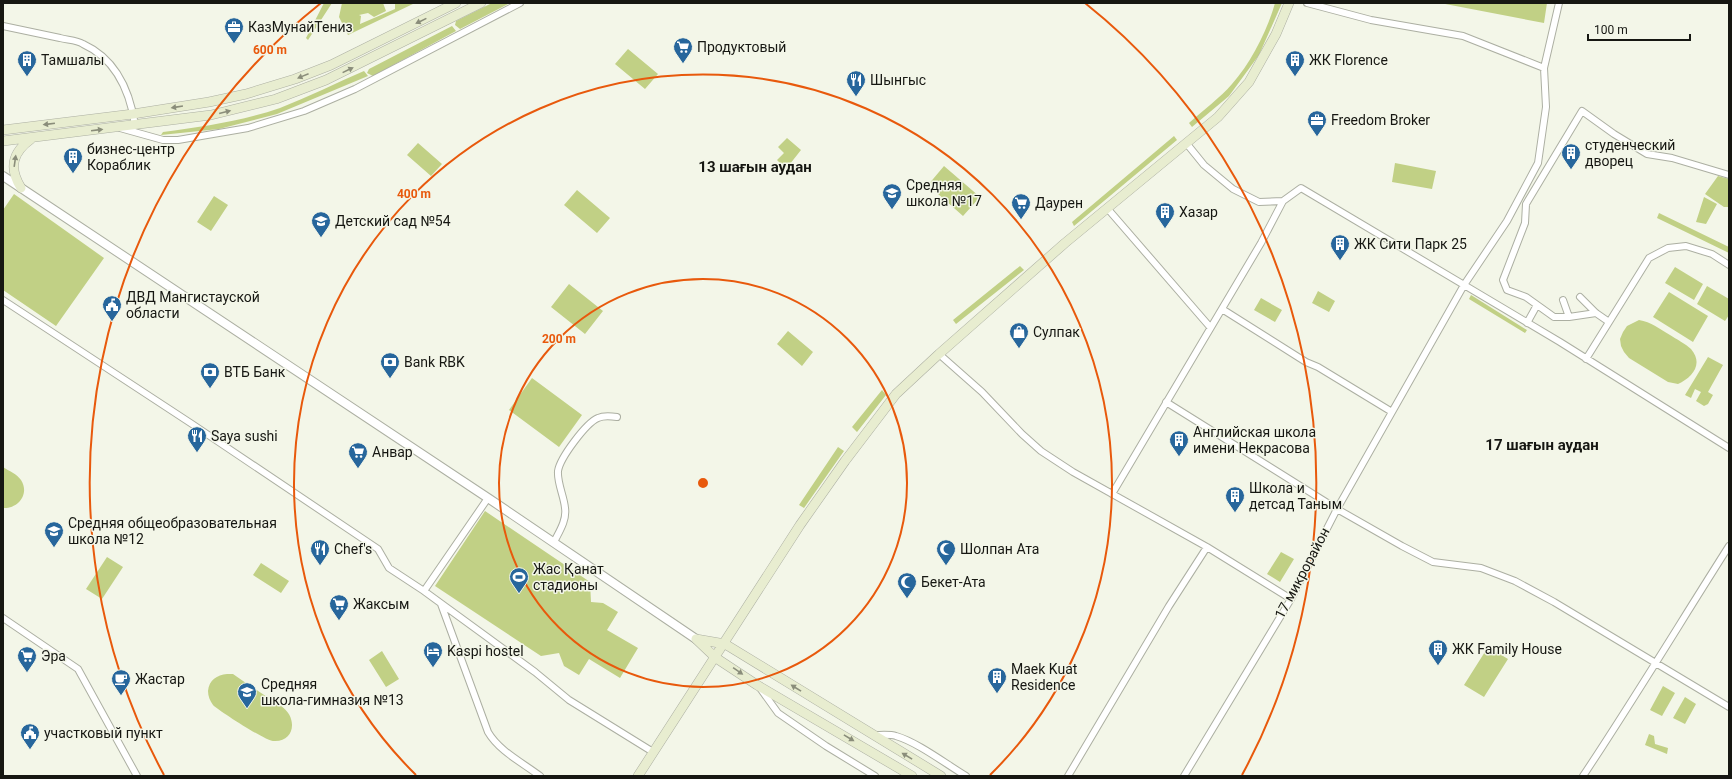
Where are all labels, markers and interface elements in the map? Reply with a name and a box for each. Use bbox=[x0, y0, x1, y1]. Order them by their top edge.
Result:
office icon: КазМунайТениз bbox=[223, 16, 245, 44]
scale bar bbox=[1588, 16, 1690, 42]
one-way arrow bbox=[415, 18, 427, 24]
place label: КазМунайТениз bbox=[248, 19, 353, 35]
text: 100 m bbox=[1594, 23, 1628, 37]
supermarket icon: Продуктовый bbox=[672, 36, 694, 64]
place label: Продуктовый bbox=[697, 39, 786, 55]
text: 600 m bbox=[253, 43, 287, 57]
building icon: Тамшалы bbox=[16, 49, 38, 77]
building icon: ЖК Florence bbox=[1284, 49, 1306, 77]
place label: Тамшалы bbox=[41, 52, 105, 68]
place label: ЖК Florence bbox=[1309, 52, 1388, 68]
one-way arrow bbox=[342, 67, 353, 73]
restaurant icon: Шынгыс bbox=[845, 69, 867, 97]
place label: Шынгыс bbox=[870, 72, 926, 88]
one-way arrow bbox=[297, 73, 309, 79]
one-way arrow bbox=[171, 104, 184, 110]
one-way arrow bbox=[219, 108, 231, 114]
office icon: Freedom Broker bbox=[1306, 109, 1328, 137]
place label: Freedom Broker bbox=[1331, 112, 1430, 128]
one-way arrow bbox=[42, 121, 55, 127]
one-way arrow bbox=[91, 127, 103, 133]
place label: студенческий дворец bbox=[1585, 137, 1675, 169]
place label: бизнес-центр Кораблик bbox=[87, 141, 175, 173]
building icon: студенческий дворец bbox=[1560, 142, 1582, 170]
building icon: бизнес-центр Кораблик bbox=[62, 146, 84, 174]
one-way arrow bbox=[12, 154, 18, 167]
district label: 13 шағын аудан bbox=[698, 158, 812, 176]
place label: Средняя школа №17 bbox=[906, 177, 982, 209]
school or university icon: Средняя школа №17 bbox=[881, 182, 903, 210]
text: 400 m bbox=[397, 187, 431, 201]
supermarket icon: Даурен bbox=[1010, 192, 1032, 220]
place label: Даурен bbox=[1035, 195, 1083, 211]
building icon: Хазар bbox=[1154, 201, 1176, 229]
place label: Хазар bbox=[1179, 204, 1218, 220]
school or university icon: Детский сад №54 bbox=[310, 210, 332, 238]
place label: Детский сад №54 bbox=[335, 213, 451, 229]
building icon: ЖК Сити Парк 25 bbox=[1329, 233, 1351, 261]
place label: ЖК Сити Парк 25 bbox=[1354, 236, 1467, 252]
place label: ДВД Мангистауской области bbox=[126, 289, 260, 321]
public building icon: ДВД Мангистауской области bbox=[101, 294, 123, 322]
shop icon: Сулпак bbox=[1008, 321, 1030, 349]
place label: Сулпак bbox=[1033, 324, 1080, 340]
text: 200 m bbox=[542, 332, 576, 346]
bank icon: Bank RBK bbox=[379, 351, 401, 379]
place label: Bank RBK bbox=[404, 354, 465, 370]
bank icon: ВТБ Банк bbox=[199, 361, 221, 389]
place label: ВТБ Банк bbox=[224, 364, 286, 380]
place label: Английская школа имени Некрасова bbox=[1193, 424, 1316, 456]
restaurant icon: Saya sushi bbox=[186, 425, 208, 453]
place label: Saya sushi bbox=[211, 428, 278, 444]
building icon: Английская школа имени Некрасова bbox=[1168, 429, 1190, 457]
district label: 17 шағын аудан bbox=[1485, 436, 1599, 454]
supermarket icon: Анвар bbox=[347, 441, 369, 469]
place label: Анвар bbox=[372, 444, 413, 460]
centre of rings bbox=[696, 476, 710, 490]
place label: Школа и детсад Таным bbox=[1249, 480, 1342, 512]
building icon: Школа и детсад Таным bbox=[1224, 485, 1246, 513]
place label: Средняя общеобразовательная школа №12 bbox=[68, 515, 277, 547]
school or university icon: Средняя общеобразовательная школа №12 bbox=[43, 520, 65, 548]
street label: 17 микрорайон bbox=[1271, 525, 1333, 621]
restaurant icon: Chef's bbox=[309, 538, 331, 566]
mosque icon: Шолпан Ата bbox=[935, 538, 957, 566]
place label: Chef's bbox=[334, 541, 372, 557]
place label: Шолпан Ата bbox=[960, 541, 1039, 557]
place label: Жас Қанат стадионы bbox=[533, 561, 604, 593]
sports icon: Жас Қанат стадионы bbox=[508, 566, 530, 594]
mosque icon: Бекет-Ата bbox=[896, 571, 918, 599]
place label: Бекет-Ата bbox=[921, 574, 986, 590]
supermarket icon: Жаксым bbox=[328, 593, 350, 621]
place label: Жаксым bbox=[353, 596, 409, 612]
building icon: ЖК Family House bbox=[1427, 638, 1449, 666]
hotel icon: Kaspi hostel bbox=[422, 640, 444, 668]
place label: ЖК Family House bbox=[1452, 641, 1562, 657]
place label: Kaspi hostel bbox=[447, 643, 524, 659]
supermarket icon: Эра bbox=[16, 645, 38, 673]
place label: Эра bbox=[41, 648, 66, 664]
place label: Maek Kuat Residence bbox=[1011, 661, 1078, 693]
building icon: Maek Kuat Residence bbox=[986, 666, 1008, 694]
one-way arrow bbox=[733, 667, 743, 675]
cafe icon: Жастар bbox=[110, 668, 132, 696]
place label: Жастар bbox=[135, 671, 185, 687]
place label: Средняя школа-гимназия №13 bbox=[261, 676, 404, 708]
school or university icon: Средняя школа-гимназия №13 bbox=[236, 681, 258, 709]
one-way arrow bbox=[791, 684, 801, 692]
public building icon: участковый пункт bbox=[19, 722, 41, 750]
place label: участковый пункт bbox=[44, 725, 163, 741]
one-way arrow bbox=[844, 734, 854, 742]
one-way arrow bbox=[901, 752, 913, 759]

